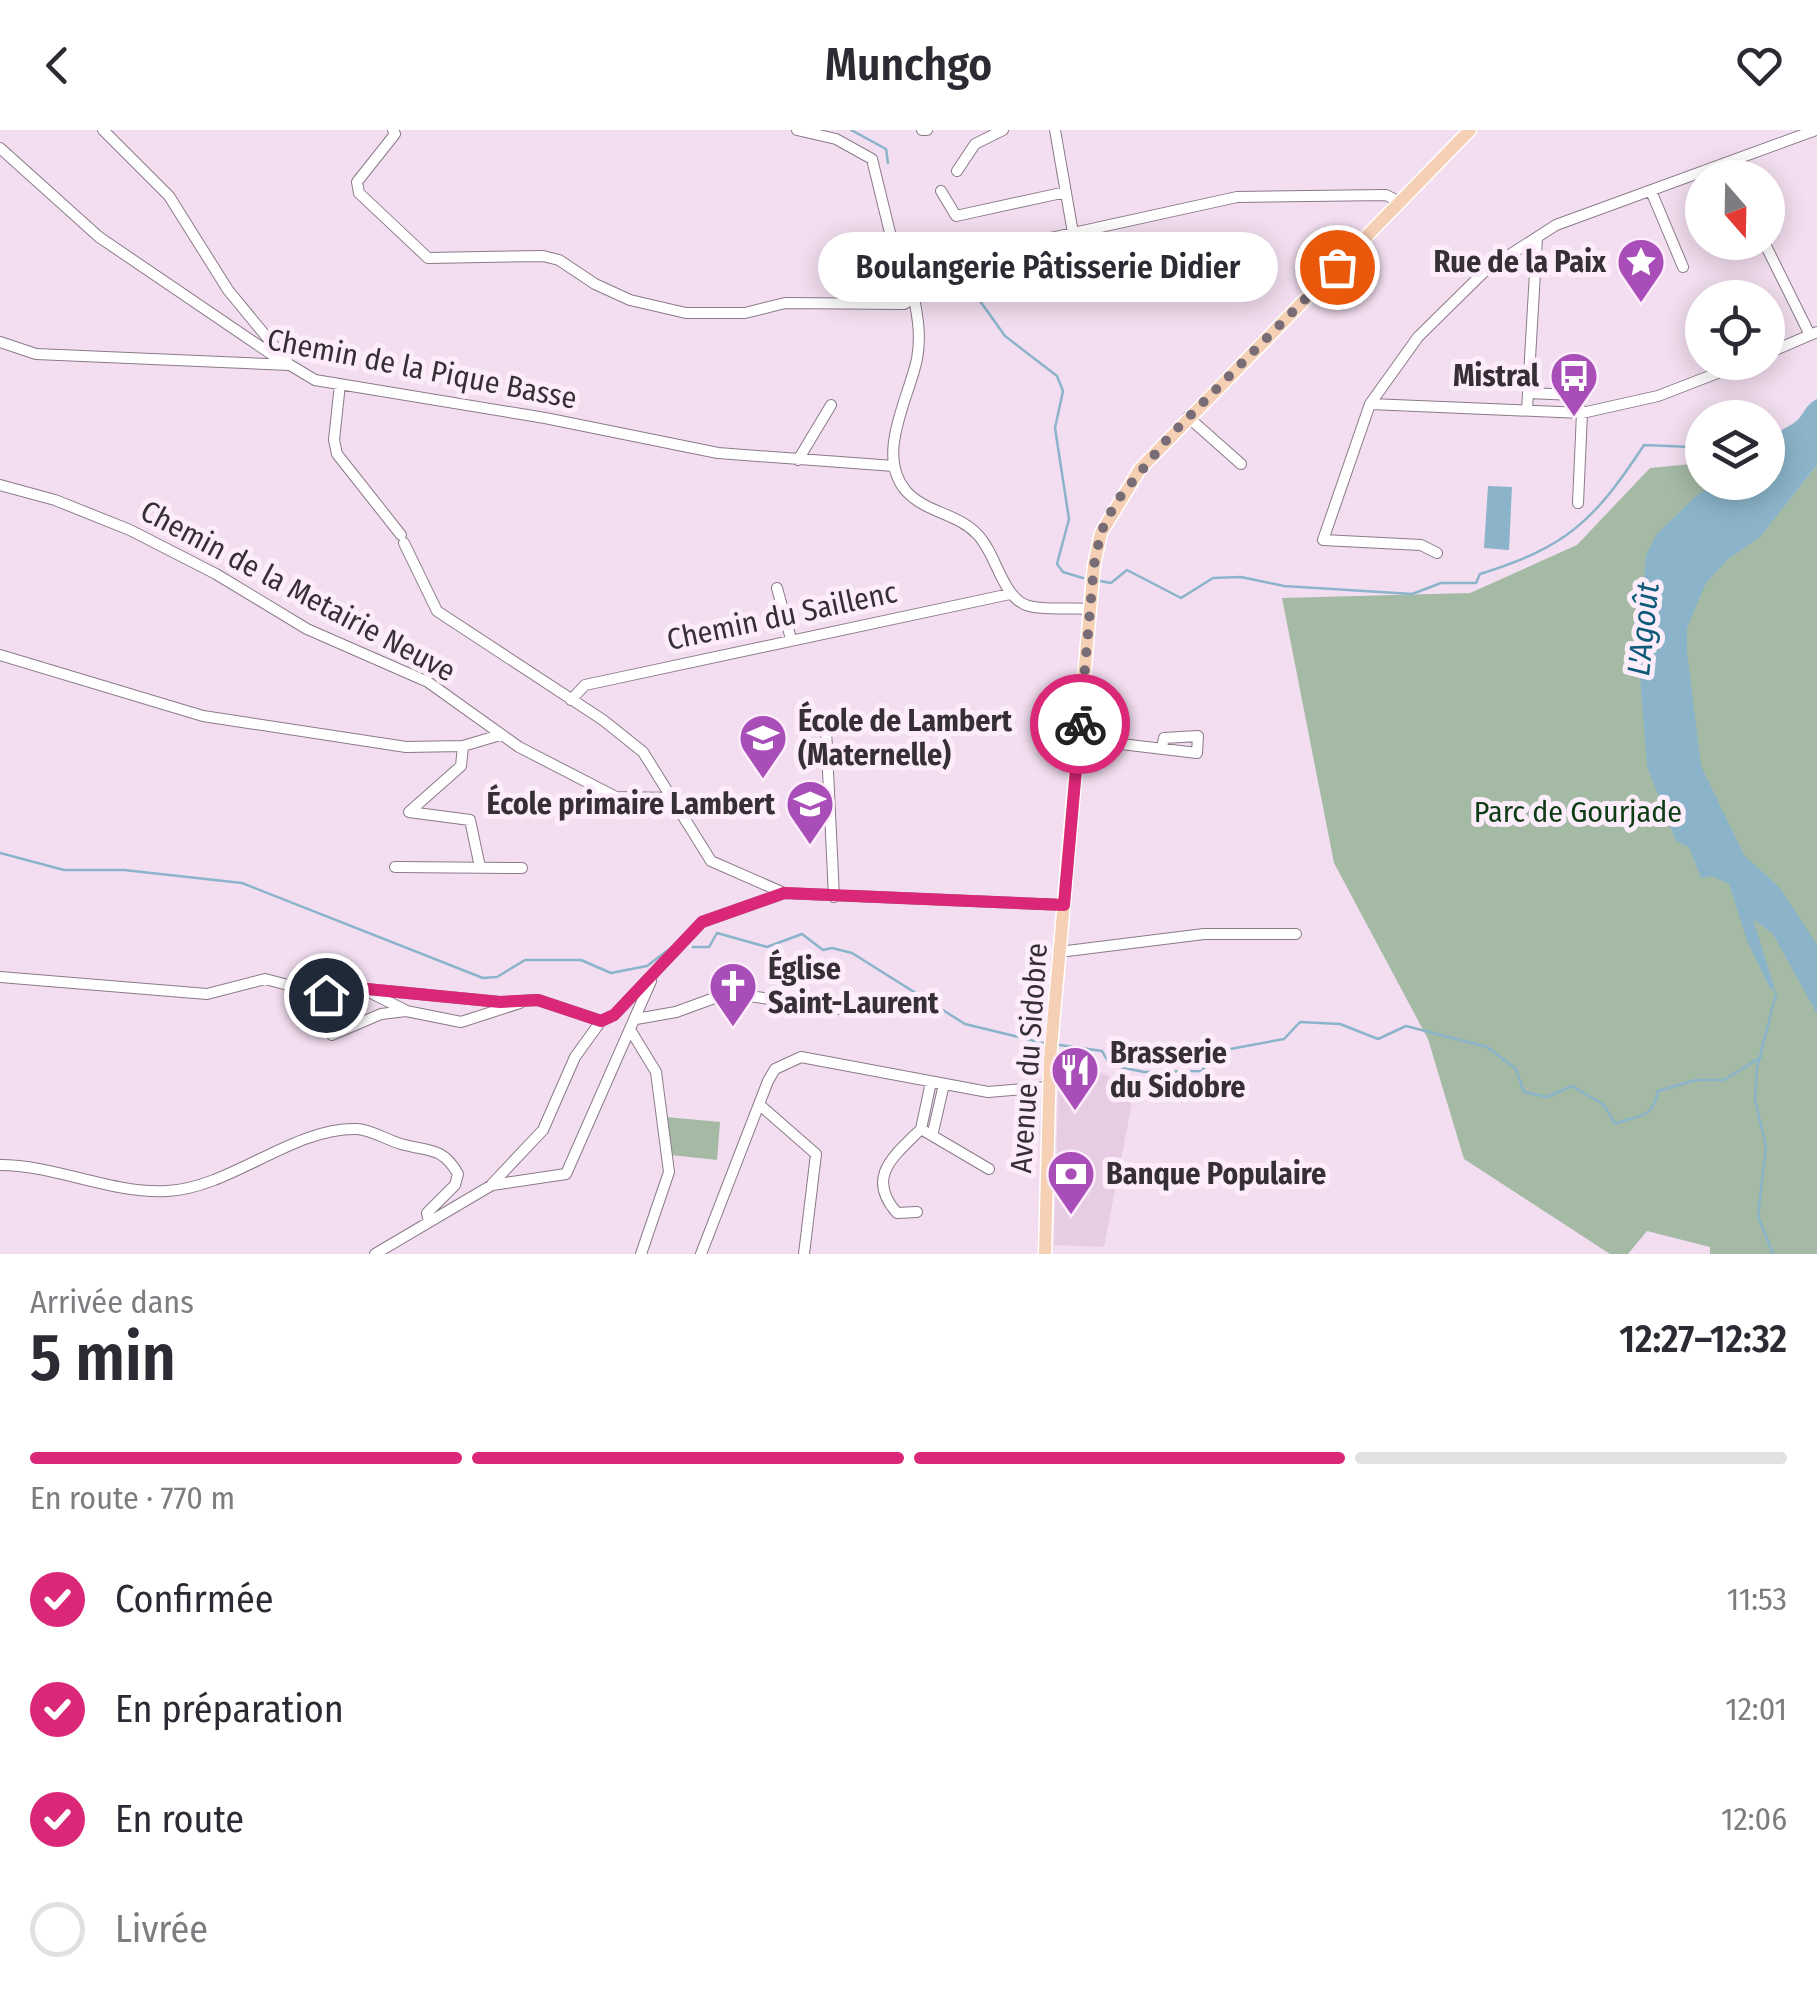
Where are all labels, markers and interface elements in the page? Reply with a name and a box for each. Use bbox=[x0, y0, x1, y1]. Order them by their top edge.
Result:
icon: back bbox=[30, 38, 85, 93]
text: Munchgo bbox=[825, 38, 992, 92]
icon: heart bbox=[1732, 38, 1787, 93]
north arrow bbox=[1685, 160, 1785, 260]
map controls bbox=[1685, 160, 1785, 500]
pin bbox=[1295, 225, 1380, 310]
callout: Boulangerie Pâtisserie Didier bbox=[817, 232, 1277, 302]
place icon: Rue de la Paix bbox=[1615, 236, 1667, 304]
icon: bag bbox=[1310, 240, 1365, 295]
place label: Rue de la Paix bbox=[1433, 244, 1607, 280]
text: Boulangerie Pâtisserie Didier bbox=[856, 248, 1240, 286]
button: locate bbox=[1685, 280, 1785, 380]
street label: Chemin de la Pique Basse bbox=[264, 321, 580, 417]
bus stop icon: Mistral bbox=[1548, 350, 1600, 418]
place label: Mistral bbox=[1453, 358, 1540, 394]
button: layers bbox=[1685, 400, 1785, 500]
street label: Chemin de la Metairie Neuve bbox=[134, 493, 462, 689]
street label: Chemin du Saillenc bbox=[664, 574, 900, 658]
water label: L'Agoût bbox=[1619, 580, 1667, 677]
courier bbox=[1030, 674, 1130, 774]
icon: bike bbox=[1053, 697, 1108, 752]
place label: École de Lambert (Maternelle) bbox=[798, 701, 1012, 773]
school or university icon: École de Lambert (Maternelle) bbox=[737, 712, 789, 780]
school or university icon: École primaire Lambert bbox=[784, 778, 836, 846]
place label: École primaire Lambert bbox=[487, 784, 775, 822]
park label: Parc de Gourjade bbox=[1474, 794, 1682, 830]
street label: Avenue du Sidobre bbox=[1003, 942, 1055, 1174]
place label: Église Saint-Laurent bbox=[768, 949, 939, 1021]
pin bbox=[284, 953, 369, 1038]
church icon: Église Saint-Laurent bbox=[707, 960, 759, 1028]
icon: home bbox=[299, 968, 354, 1023]
place label: Brasserie du Sidobre bbox=[1110, 1035, 1246, 1105]
restaurant icon: Brasserie du Sidobre bbox=[1049, 1044, 1101, 1112]
bank icon: Banque Populaire bbox=[1045, 1148, 1097, 1216]
place label: Banque Populaire bbox=[1106, 1156, 1326, 1192]
text: Arrivée dans bbox=[30, 1283, 194, 1321]
text: 12:27–12:32 bbox=[1619, 1316, 1787, 1362]
text: 5 min bbox=[30, 1319, 176, 1397]
text: En route · 770 m bbox=[30, 1479, 235, 1517]
icon: check bbox=[30, 1572, 85, 1627]
text: Confirmée bbox=[115, 1576, 273, 1622]
text: 11:53 bbox=[1727, 1580, 1787, 1618]
icon: check bbox=[30, 1682, 85, 1737]
text: En préparation bbox=[115, 1686, 344, 1732]
text: 12:01 bbox=[1725, 1690, 1787, 1728]
icon: check bbox=[30, 1792, 85, 1847]
text: En route bbox=[115, 1796, 244, 1842]
text: 12:06 bbox=[1721, 1800, 1787, 1838]
text: Livrée bbox=[115, 1906, 208, 1952]

